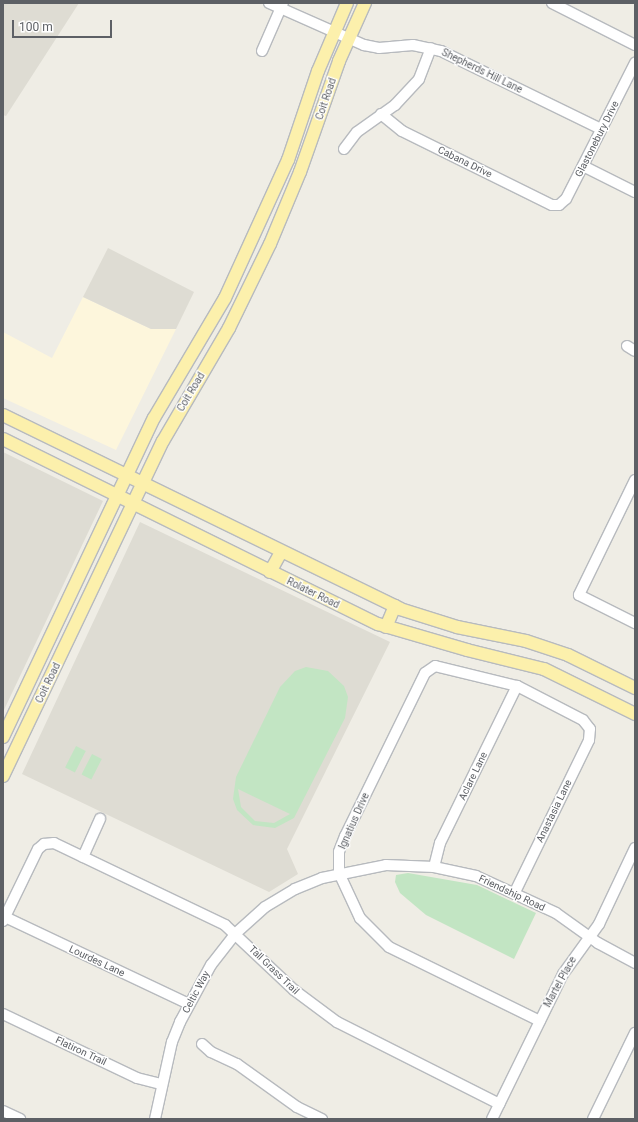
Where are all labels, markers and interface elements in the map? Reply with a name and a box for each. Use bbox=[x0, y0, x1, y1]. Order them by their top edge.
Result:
scale bar bbox=[14, 12, 114, 38]
text: 100 m bbox=[19, 20, 53, 34]
street label: Shepherds Hill Lane bbox=[440, 46, 524, 96]
street label: Coit Road bbox=[313, 77, 339, 121]
street label: Glastonebury Drive bbox=[573, 99, 621, 179]
street label: Cabana Drive bbox=[436, 144, 494, 180]
street label: Coit Road bbox=[175, 370, 207, 414]
street label: Rolater Road bbox=[285, 575, 341, 611]
street label: Coit Road bbox=[33, 661, 63, 705]
street label: Aclare Lane bbox=[456, 750, 490, 802]
street label: Anastasia Lane bbox=[534, 778, 574, 844]
street label: Ignatius Drive bbox=[336, 791, 372, 851]
street label: Friendship Road bbox=[477, 872, 547, 914]
street label: Lourdes Lane bbox=[67, 943, 127, 979]
street label: Tall Grass Trail bbox=[246, 943, 302, 997]
street label: Martel Place bbox=[541, 955, 579, 1009]
street label: Celtic Way bbox=[180, 969, 212, 1015]
street label: Flatiron Trail bbox=[53, 1034, 109, 1068]

